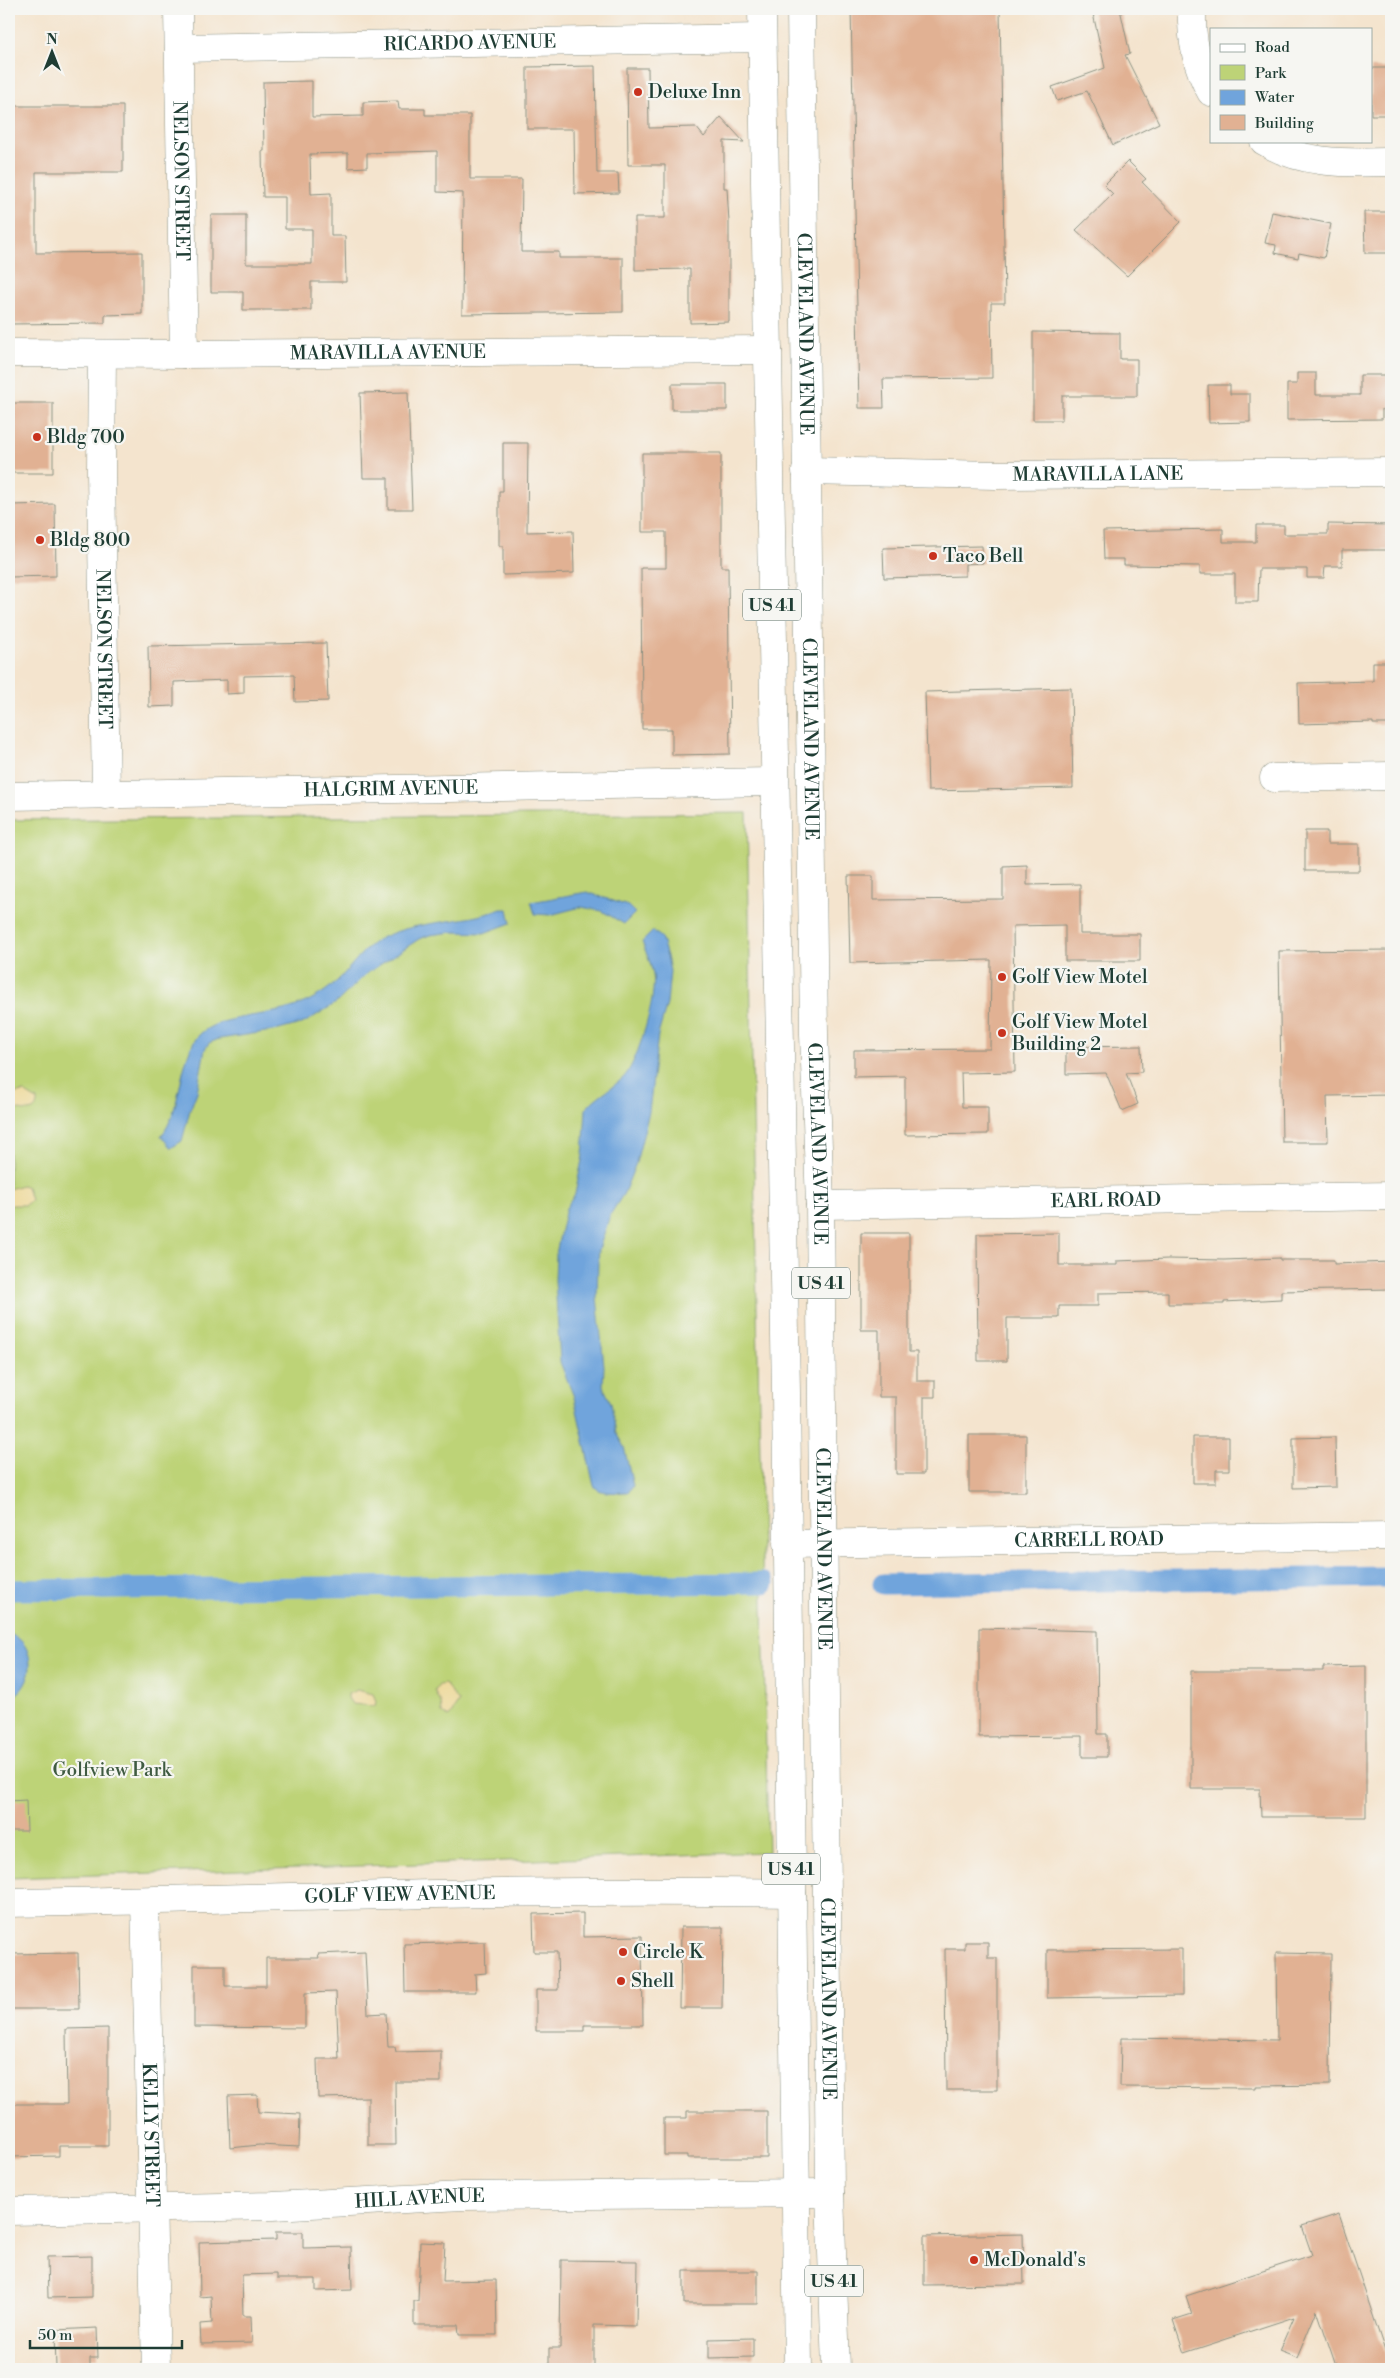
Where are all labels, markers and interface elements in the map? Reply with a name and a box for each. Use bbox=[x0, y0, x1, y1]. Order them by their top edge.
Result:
north arrow bbox=[28, 28, 78, 78]
legend bbox=[1210, 28, 1372, 142]
street label: RICARDO AVENUE bbox=[383, 30, 556, 56]
text: N bbox=[46, 31, 58, 49]
text: Road bbox=[1255, 38, 1290, 57]
text: Park bbox=[1255, 64, 1287, 83]
place label: Deluxe Inn bbox=[648, 80, 741, 104]
marker: Deluxe Inn bbox=[632, 86, 644, 98]
text: Water bbox=[1254, 88, 1295, 107]
street label: NELSON STREET bbox=[168, 101, 194, 261]
text: Building bbox=[1254, 114, 1314, 133]
street label: CLEVELAND AVENUE bbox=[792, 233, 818, 435]
street label: MARAVILLA AVENUE bbox=[290, 340, 486, 365]
place label: Bldg 700 bbox=[46, 425, 125, 449]
marker: Bldg 700 bbox=[31, 431, 43, 443]
street label: MARAVILLA LANE bbox=[1012, 462, 1183, 487]
place label: Bldg 800 bbox=[49, 528, 130, 552]
marker: Bldg 800 bbox=[34, 534, 46, 546]
place label: Taco Bell bbox=[943, 544, 1024, 568]
marker: Taco Bell bbox=[927, 550, 939, 562]
street label: NELSON STREET bbox=[91, 569, 117, 729]
road number: US 41 bbox=[743, 590, 801, 620]
street label: CLEVELAND AVENUE bbox=[797, 637, 824, 840]
street label: HALGRIM AVENUE bbox=[303, 775, 479, 803]
place label: Golf View Motel bbox=[1012, 965, 1148, 989]
marker: Golf View Motel bbox=[996, 971, 1008, 983]
place label: Golf View Motel Building 2 bbox=[1011, 1010, 1148, 1056]
marker: Golf View Motel Building 2 bbox=[996, 1027, 1008, 1039]
street label: CLEVELAND AVENUE bbox=[802, 1042, 832, 1245]
street label: EARL ROAD bbox=[1051, 1188, 1161, 1213]
road number: US 41 bbox=[792, 1268, 850, 1299]
street label: CLEVELAND AVENUE bbox=[810, 1447, 837, 1650]
street label: CARRELL ROAD bbox=[1014, 1527, 1164, 1553]
park label: Golfview Park bbox=[53, 1758, 173, 1782]
road number: US 41 bbox=[762, 1854, 820, 1885]
street label: GOLF VIEW AVENUE bbox=[304, 1881, 496, 1909]
street label: CLEVELAND AVENUE bbox=[815, 1897, 841, 2100]
place label: Circle K bbox=[633, 1940, 704, 1964]
marker: Circle K bbox=[617, 1946, 629, 1958]
place label: Shell bbox=[631, 1969, 674, 1993]
marker: Shell bbox=[615, 1975, 627, 1987]
street label: KELLY STREET bbox=[137, 2063, 164, 2207]
street label: HILL AVENUE bbox=[354, 2184, 485, 2214]
place label: McDonald's bbox=[984, 2248, 1086, 2272]
marker: McDonald's bbox=[968, 2254, 980, 2266]
road number: US 41 bbox=[805, 2266, 863, 2296]
scale bar bbox=[30, 2318, 182, 2350]
text: 50 m bbox=[38, 2326, 72, 2345]

